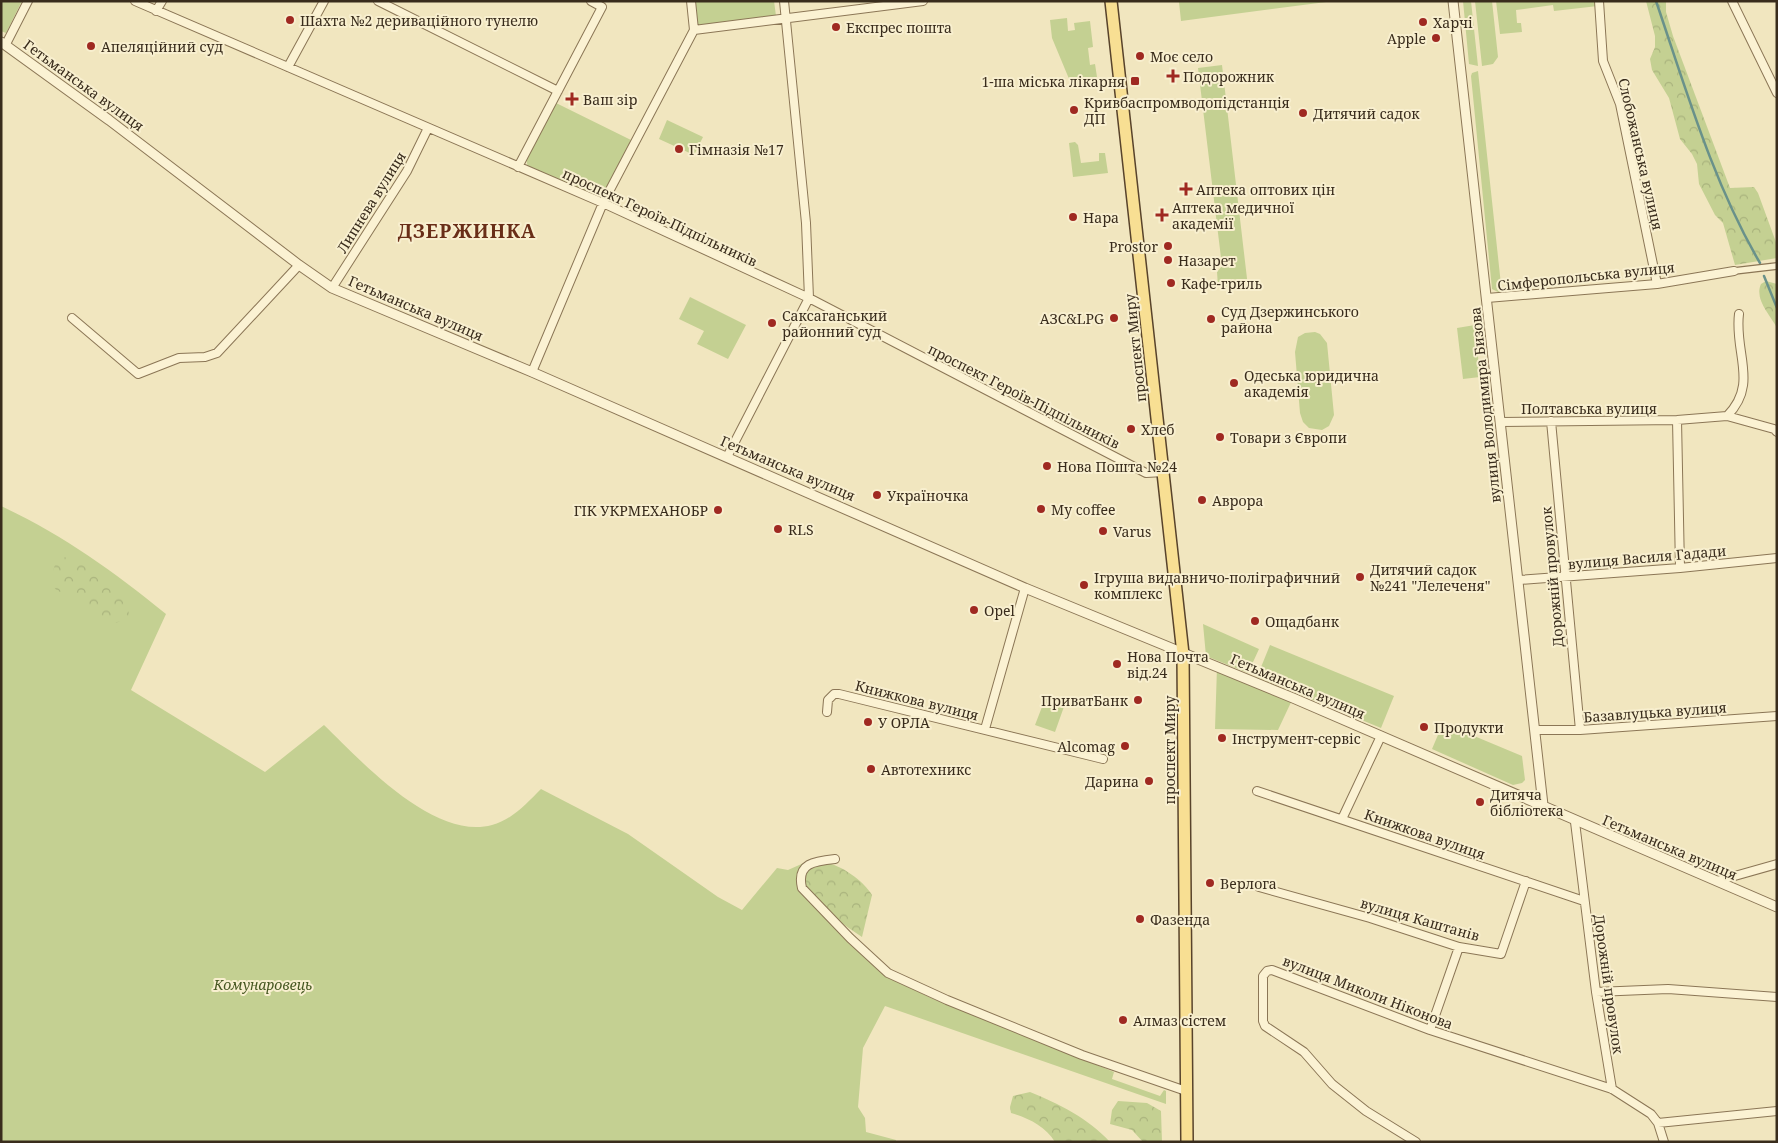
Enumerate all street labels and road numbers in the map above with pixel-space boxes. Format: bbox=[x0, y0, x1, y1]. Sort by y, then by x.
street label: Гетьманська вулиця bbox=[20, 35, 148, 135]
street label: Слобожанська вулиця bbox=[1614, 76, 1668, 232]
street label: Липнева вулиця bbox=[332, 148, 410, 256]
street label: проспект Героїв-Підпільників bbox=[560, 163, 761, 271]
street label: Сімферопольська вулиця bbox=[1496, 257, 1676, 295]
street label: Гетьманська вулиця bbox=[346, 271, 486, 345]
street label: проспект Миру bbox=[1120, 293, 1150, 403]
street label: вулиця Володимира Бизова bbox=[1465, 306, 1505, 504]
street label: проспект Героїв-Підпільників bbox=[925, 339, 1123, 453]
street label: Полтавська вулиця bbox=[1521, 399, 1657, 418]
street label: Гетьманська вулиця bbox=[718, 431, 858, 505]
street label: Дорожній провулок bbox=[1536, 505, 1568, 648]
street label: вулиця Василя Гадади bbox=[1567, 541, 1727, 573]
street label: Гетьманська вулиця bbox=[1228, 649, 1368, 723]
street label: Книжкова вулиця bbox=[853, 675, 981, 725]
street label: проспект Миру bbox=[1160, 696, 1179, 804]
street label: Базавлуцька вулиця bbox=[1583, 698, 1727, 726]
street label: Книжкова вулиця bbox=[1362, 804, 1488, 864]
street label: Гетьманська вулиця bbox=[1600, 810, 1740, 884]
street label: вулиця Каштанів bbox=[1358, 893, 1482, 945]
street label: Дорожній провулок bbox=[1590, 913, 1628, 1056]
street label: вулиця Миколи Ніконова bbox=[1280, 951, 1456, 1033]

